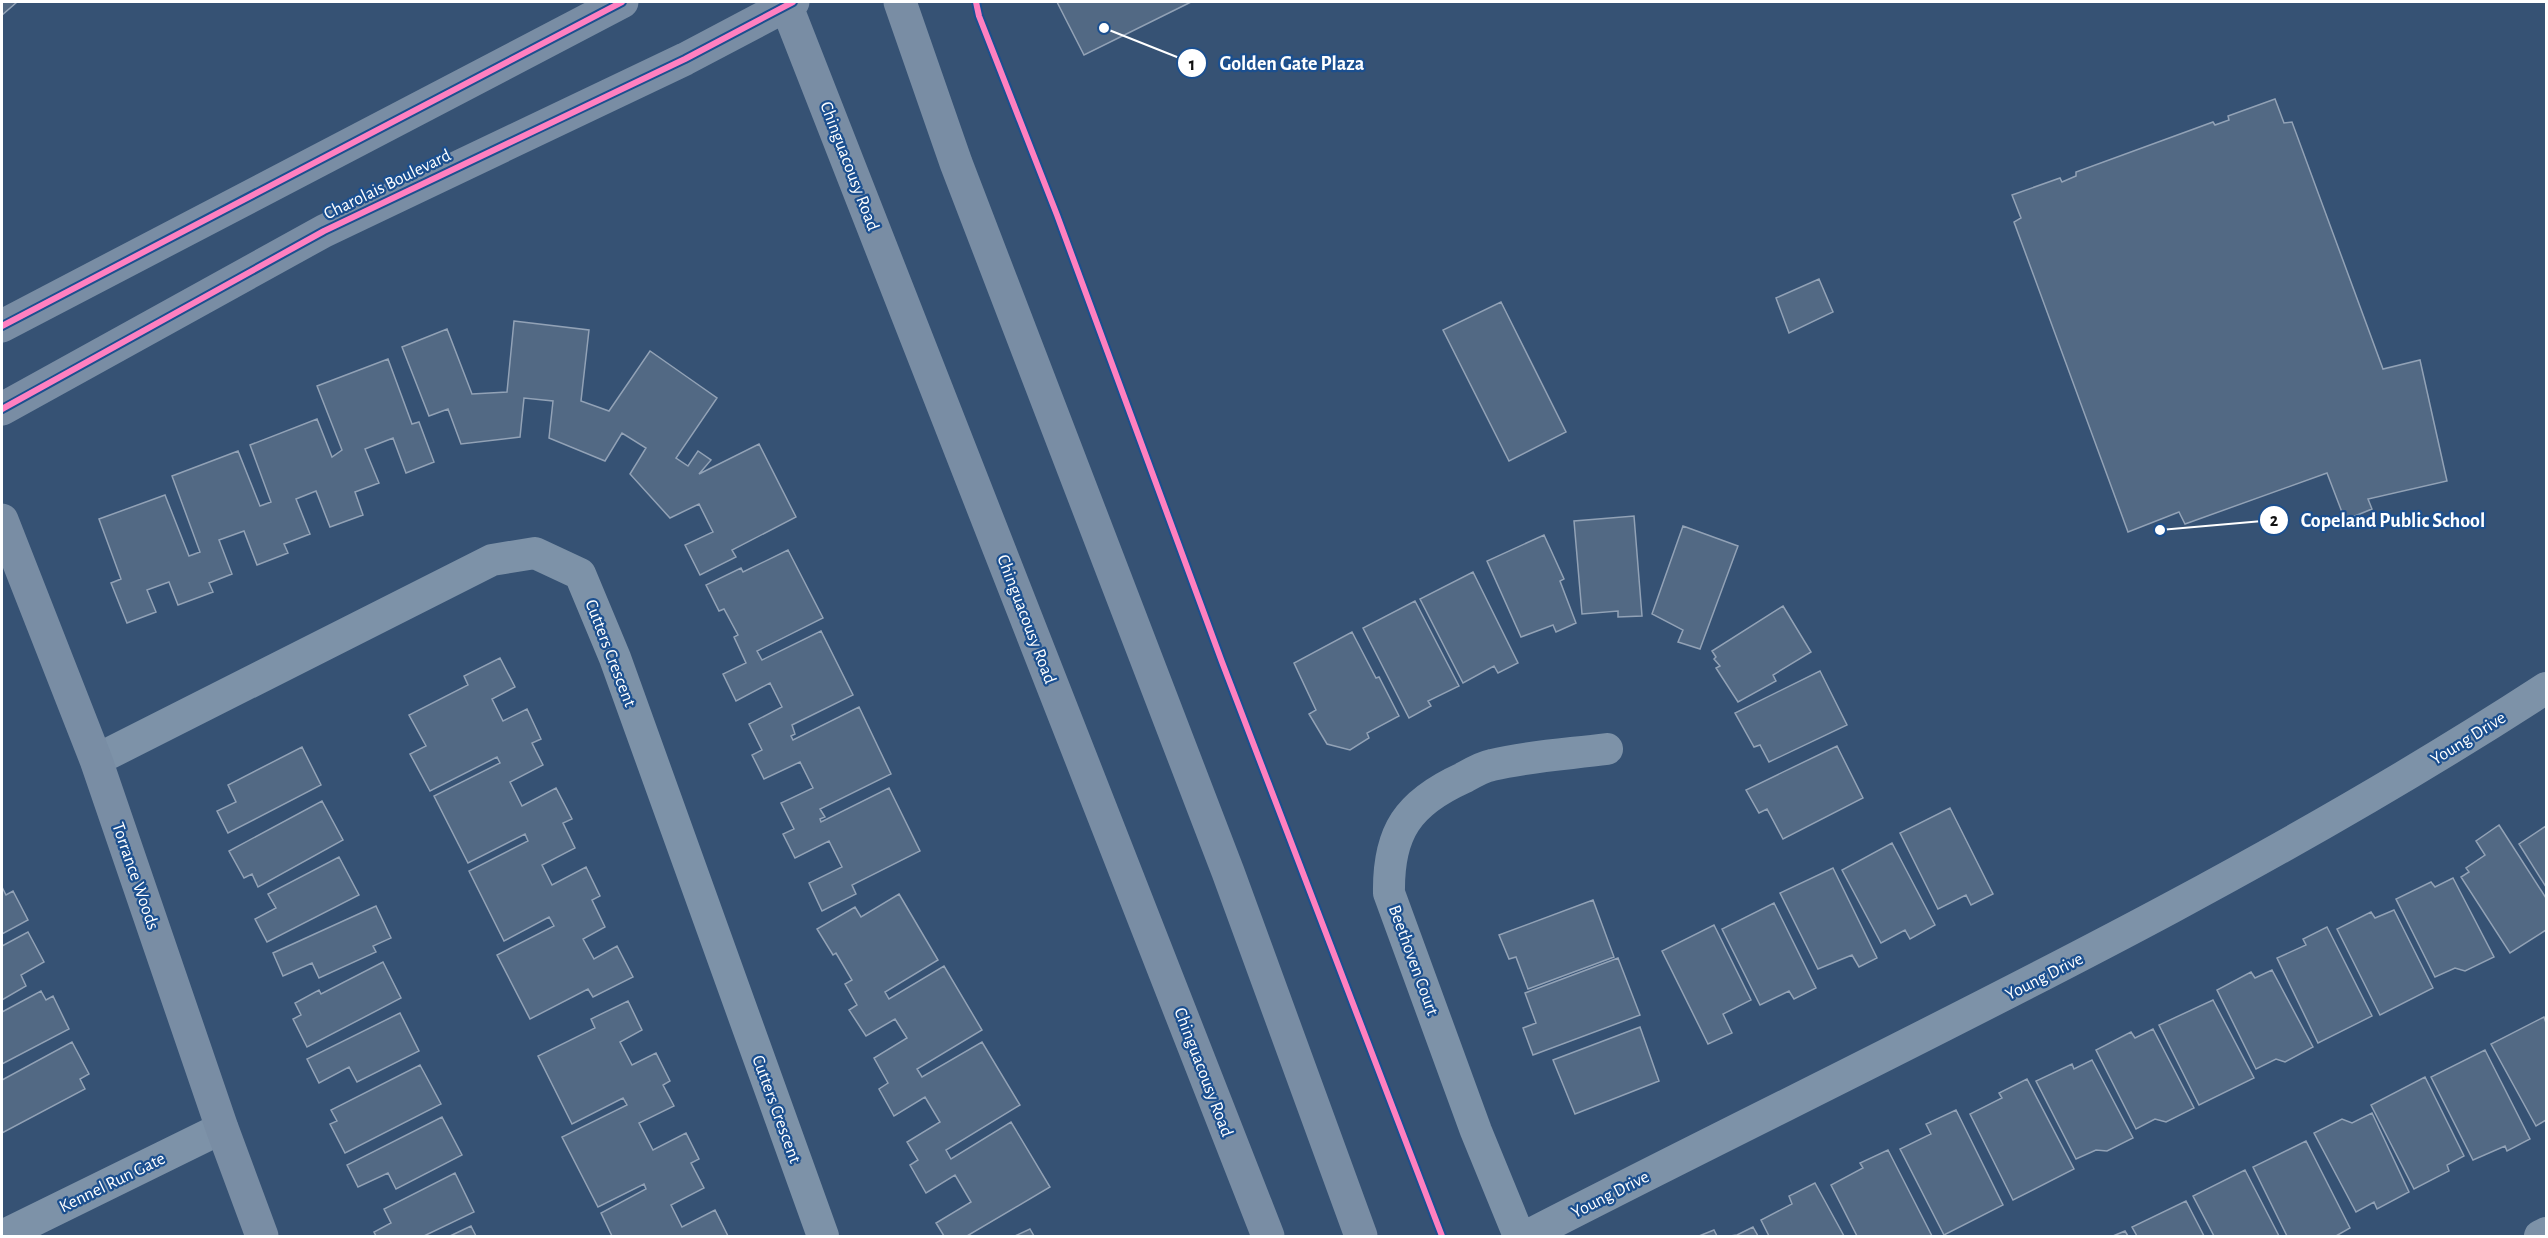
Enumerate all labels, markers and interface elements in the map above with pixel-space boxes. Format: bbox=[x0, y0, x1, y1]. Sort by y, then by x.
callout: Golden Gate Plaza bbox=[1177, 44, 1376, 82]
text: Golden Gate Plaza bbox=[1220, 54, 1365, 74]
text: 1 bbox=[1189, 56, 1195, 74]
street label: Chinguacousy Road bbox=[816, 99, 882, 233]
street label: Charolais Boulevard bbox=[321, 146, 454, 223]
callout: Copeland Public School bbox=[2259, 501, 2497, 539]
text: Copeland Public School bbox=[2301, 511, 2485, 531]
text: 2 bbox=[2270, 512, 2279, 530]
street label: Chinguacousy Road bbox=[993, 552, 1059, 686]
street label: Cutters Crescent bbox=[581, 597, 639, 710]
street label: Young Drive bbox=[2428, 709, 2509, 769]
street label: Torrance Woods bbox=[108, 820, 162, 932]
street label: Beethoven Court bbox=[1385, 903, 1441, 1018]
street label: Young Drive bbox=[2003, 950, 2086, 1004]
street label: Chinguacousy Road bbox=[1170, 1005, 1236, 1139]
street label: Cutters Crescent bbox=[748, 1053, 804, 1166]
street label: Kennel Run Gate bbox=[57, 1150, 168, 1216]
street label: Young Drive bbox=[1569, 1168, 1652, 1222]

